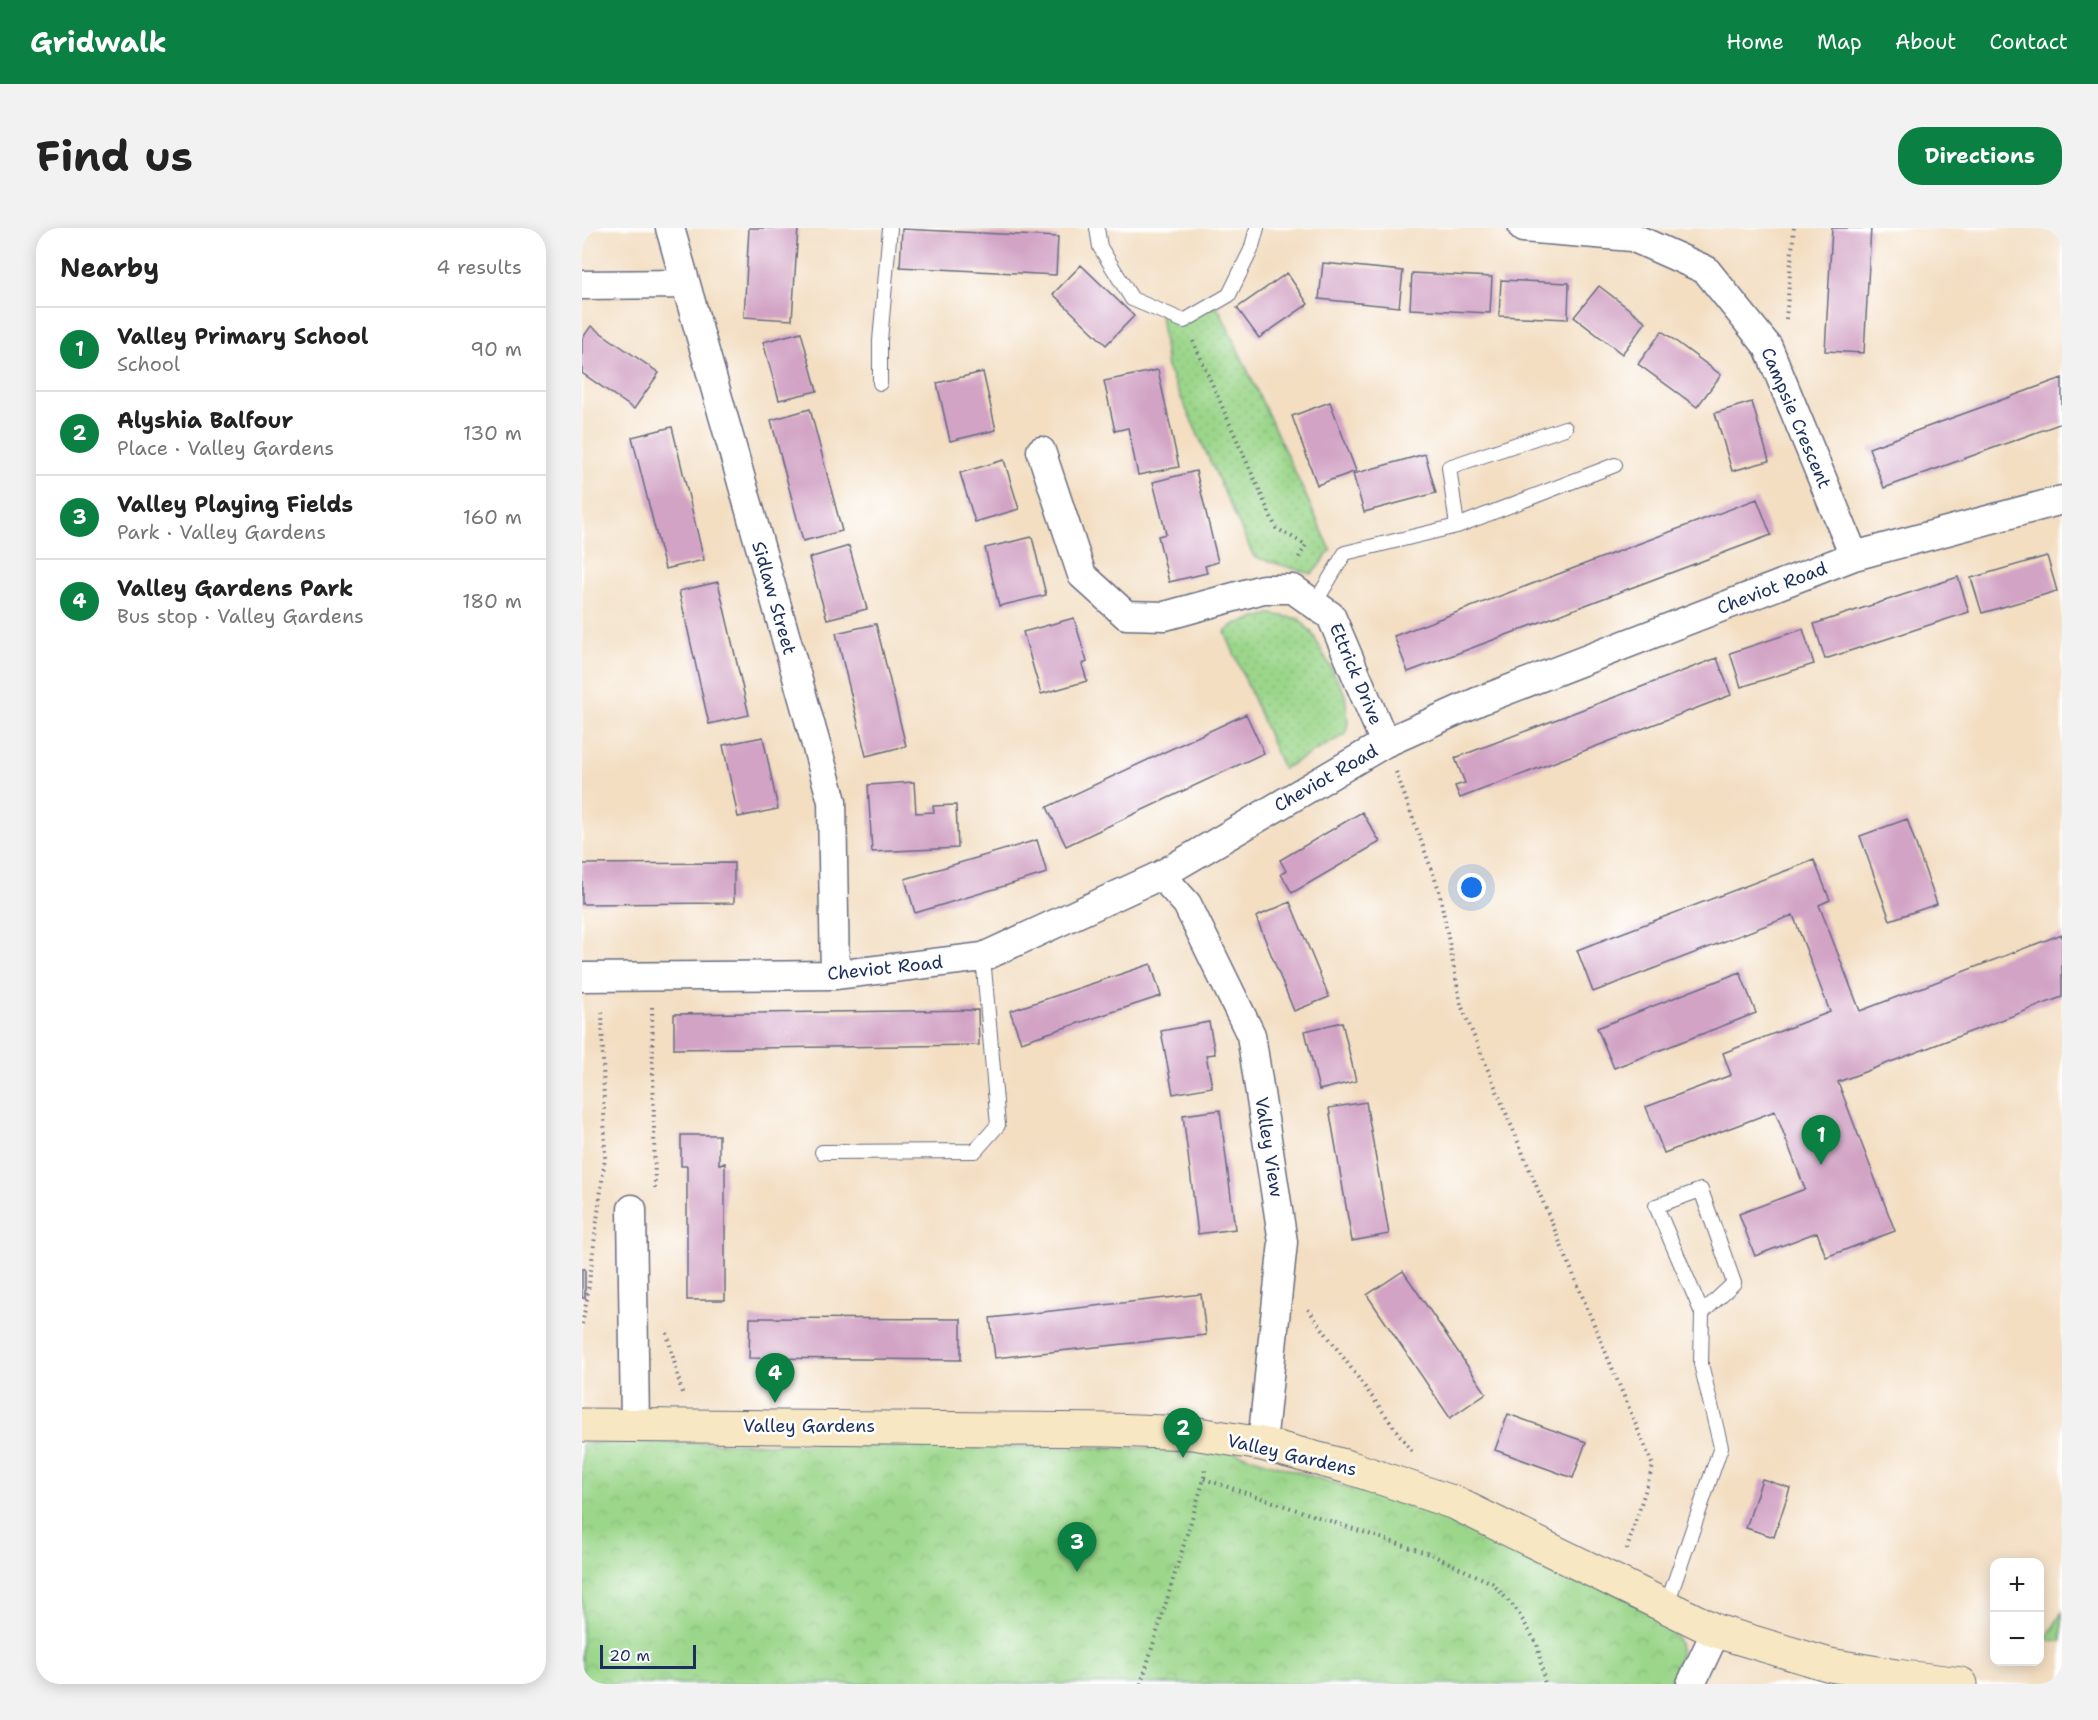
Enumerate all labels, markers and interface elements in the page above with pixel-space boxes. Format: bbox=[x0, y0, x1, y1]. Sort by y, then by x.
text: Gridwalk bbox=[30, 23, 167, 61]
text: Home bbox=[1726, 28, 1784, 56]
text: Map bbox=[1817, 28, 1862, 56]
text: About bbox=[1895, 28, 1956, 56]
text: Contact bbox=[1989, 28, 2068, 56]
button: Directions bbox=[1898, 127, 2062, 185]
text: Find us bbox=[36, 128, 193, 184]
text: Nearby bbox=[60, 250, 159, 285]
text: 4 results bbox=[436, 254, 522, 280]
text: Valley Primary School bbox=[117, 322, 368, 351]
text: 1 bbox=[75, 336, 84, 362]
text: 90 m bbox=[470, 336, 522, 362]
street label: Campsie Crescent bbox=[1755, 344, 1837, 492]
text: School bbox=[117, 351, 180, 377]
text: Alyshia Balfour bbox=[117, 406, 293, 435]
text: 2 bbox=[73, 420, 87, 446]
text: 130 m bbox=[463, 420, 522, 446]
text: Place · Valley Gardens bbox=[117, 435, 334, 461]
text: Valley Playing Fields bbox=[117, 490, 353, 519]
text: 3 bbox=[73, 504, 87, 530]
text: 160 m bbox=[463, 504, 522, 530]
text: Park · Valley Gardens bbox=[117, 519, 326, 545]
street label: Sidlaw Street bbox=[746, 538, 802, 658]
street label: Cheviot Road bbox=[1714, 556, 1830, 620]
text: Valley Gardens Park bbox=[117, 574, 353, 603]
text: 4 bbox=[73, 588, 87, 614]
text: 180 m bbox=[462, 588, 522, 614]
text: Bus stop · Valley Gardens bbox=[117, 603, 364, 629]
street label: Ettrick Drive bbox=[1324, 620, 1388, 728]
street label: Cheviot Road bbox=[1270, 739, 1382, 817]
your location bbox=[1457, 873, 1486, 902]
street label: Cheviot Road bbox=[826, 950, 944, 986]
street label: Valley View bbox=[1249, 1095, 1289, 1199]
pin: 1 bbox=[1802, 1116, 1840, 1165]
pin: 4 bbox=[756, 1354, 794, 1403]
pin: 2 bbox=[1164, 1408, 1202, 1458]
street label: Valley Gardens bbox=[743, 1414, 875, 1438]
street label: Valley Gardens bbox=[1225, 1428, 1359, 1482]
pin: 3 bbox=[1058, 1522, 1096, 1572]
map controls bbox=[1990, 1558, 2044, 1666]
button: + bbox=[1990, 1558, 2044, 1612]
button: − bbox=[1990, 1612, 2044, 1666]
scale bar bbox=[600, 1642, 696, 1670]
text: 20 m bbox=[609, 1645, 650, 1666]

